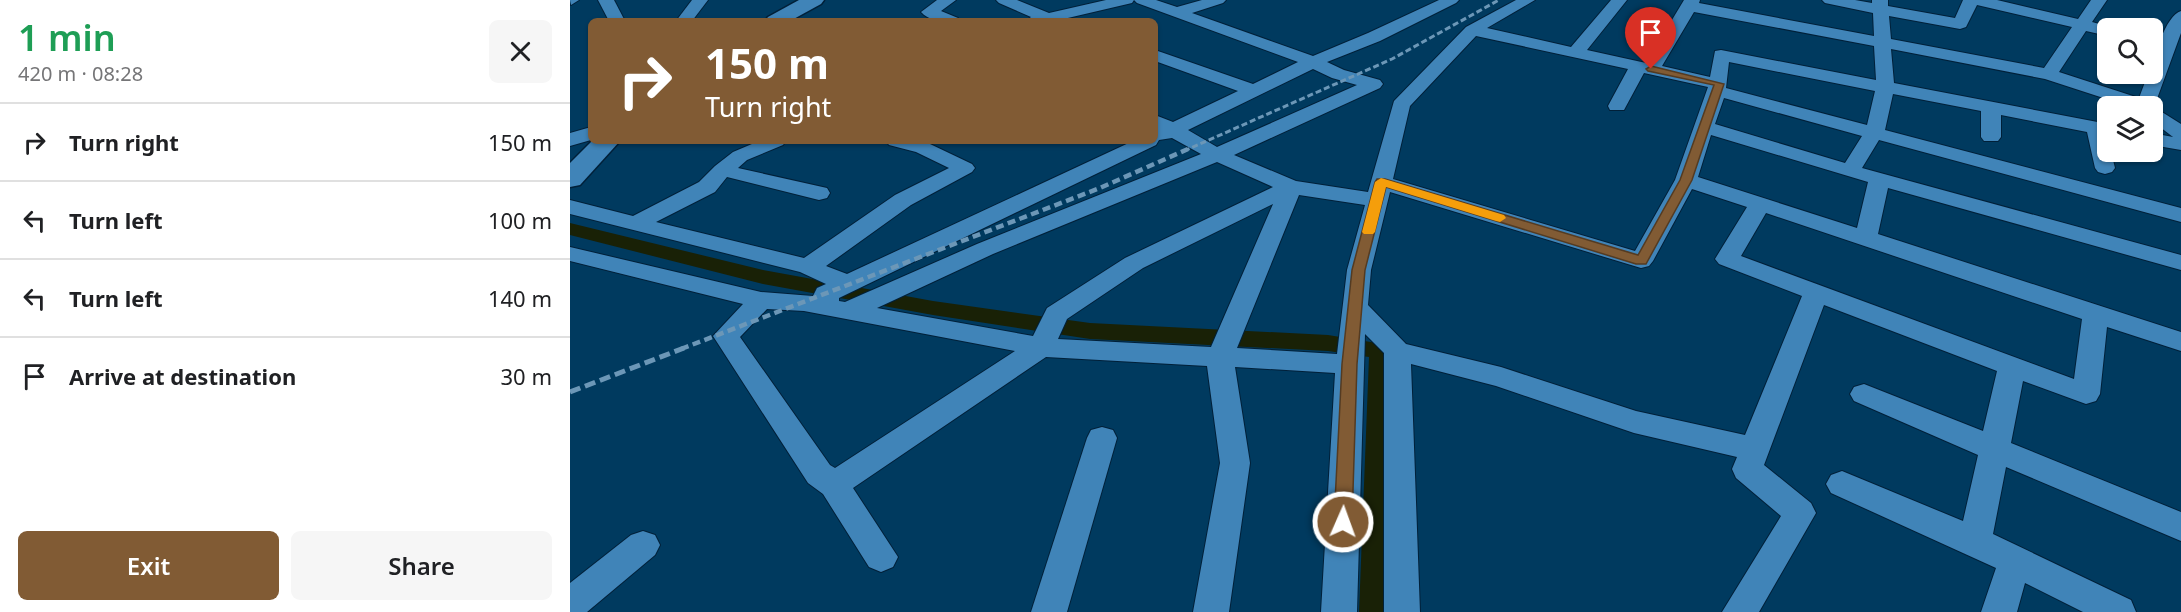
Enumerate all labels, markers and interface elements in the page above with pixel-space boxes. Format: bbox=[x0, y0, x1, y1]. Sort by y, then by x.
pin bbox=[1625, 7, 1676, 69]
text: 1 min bbox=[18, 13, 116, 62]
icon: arrive bbox=[1634, 16, 1667, 49]
map controls bbox=[2097, 18, 2163, 162]
button: search bbox=[2097, 18, 2163, 84]
button: close bbox=[489, 20, 552, 83]
text: 150 m bbox=[705, 34, 829, 91]
icon: right bbox=[606, 42, 684, 120]
text: 420 m · 08:28 bbox=[18, 60, 143, 87]
text: Turn right bbox=[705, 88, 831, 125]
button: layers bbox=[2097, 96, 2163, 162]
icon: right bbox=[18, 126, 51, 159]
text: Turn right bbox=[69, 127, 179, 157]
text: 150 m bbox=[488, 127, 552, 157]
icon: left bbox=[18, 204, 51, 237]
text: Turn left bbox=[69, 205, 163, 235]
text: 100 m bbox=[488, 205, 552, 235]
icon: left bbox=[18, 282, 51, 315]
text: Turn left bbox=[69, 283, 163, 313]
text: 140 m bbox=[488, 283, 552, 313]
icon: arrive bbox=[18, 360, 51, 393]
text: Arrive at destination bbox=[69, 361, 296, 391]
text: 30 m bbox=[501, 361, 552, 391]
position arrow bbox=[1311, 490, 1375, 554]
button: Exit bbox=[18, 531, 279, 600]
button: Share bbox=[291, 531, 552, 600]

